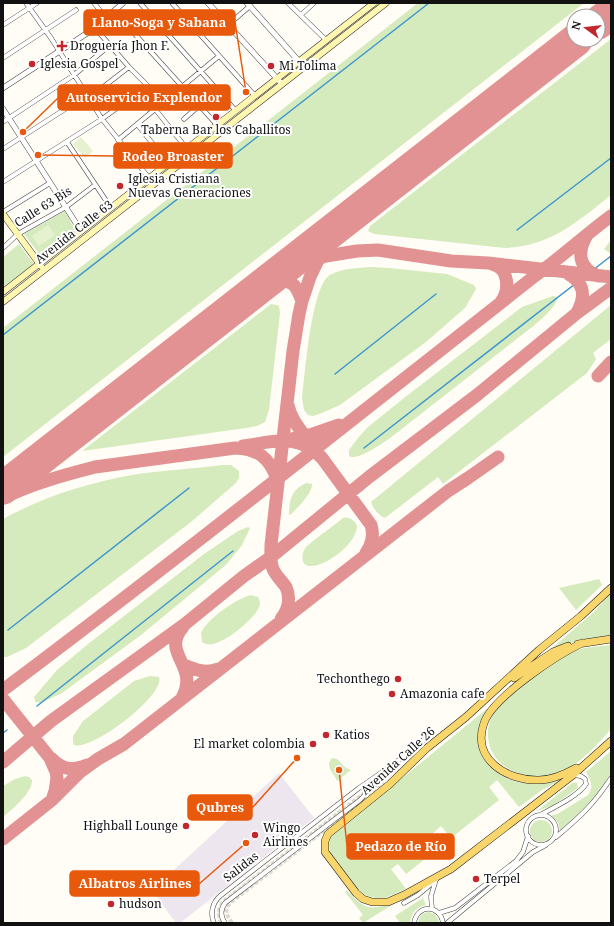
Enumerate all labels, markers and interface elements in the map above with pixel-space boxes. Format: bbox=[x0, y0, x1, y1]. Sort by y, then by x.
north arrow bbox=[566, 8, 606, 48]
callout: Llano-Soga y Sabana bbox=[84, 10, 235, 35]
text: Llano-Soga y Sabana bbox=[92, 13, 226, 31]
text: N bbox=[567, 19, 584, 31]
place label: Droguería Jhon F. bbox=[70, 37, 170, 54]
marker: Droguería Jhon F. bbox=[57, 41, 67, 51]
place label: Iglesia Gospel bbox=[40, 55, 119, 72]
place label: Mi Tolima bbox=[279, 57, 337, 74]
marker: Iglesia Gospel bbox=[27, 59, 37, 69]
marker: Mi Tolima bbox=[266, 61, 276, 71]
callout: Autoservicio Explendor bbox=[58, 85, 230, 110]
text: Autoservicio Explendor bbox=[66, 88, 222, 106]
marker: Taberna Bar los Caballitos bbox=[211, 112, 221, 122]
place label: Taberna Bar los Caballitos bbox=[141, 121, 291, 138]
callout: Rodeo Broaster bbox=[114, 143, 232, 168]
text: Rodeo Broaster bbox=[122, 147, 224, 165]
place label: Iglesia Cristiana Nuevas Generaciones bbox=[128, 170, 251, 201]
marker: Iglesia Cristiana Nuevas Generaciones bbox=[115, 181, 125, 191]
street label: Calle 63 Bis bbox=[11, 182, 75, 231]
street label: Avenida Calle 63 bbox=[31, 196, 116, 267]
place label: Techonthego bbox=[317, 670, 390, 687]
marker: Techonthego bbox=[393, 674, 403, 684]
place label: Amazonia cafe bbox=[400, 685, 485, 702]
marker: Amazonia cafe bbox=[387, 689, 397, 699]
street label: Avenida Calle 26 bbox=[357, 723, 439, 799]
place label: Katios bbox=[334, 726, 370, 743]
marker: Katios bbox=[321, 730, 331, 740]
place label: El market colombia bbox=[194, 735, 305, 752]
marker: El market colombia bbox=[308, 739, 318, 749]
callout: Qubres bbox=[188, 795, 252, 820]
text: Qubres bbox=[196, 798, 244, 816]
place label: Highball Lounge bbox=[83, 817, 178, 834]
place label: Wingo Airlines bbox=[263, 819, 308, 850]
marker: Highball Lounge bbox=[181, 821, 191, 831]
marker: Wingo Airlines bbox=[250, 830, 260, 840]
callout: Pedazo de Río bbox=[347, 834, 454, 859]
text: Pedazo de Río bbox=[355, 837, 447, 855]
street label: Salidas bbox=[220, 847, 262, 886]
place label: Terpel bbox=[484, 870, 521, 887]
callout: Albatros Airlines bbox=[70, 871, 199, 896]
text: Albatros Airlines bbox=[79, 874, 191, 892]
marker: Terpel bbox=[471, 874, 481, 884]
place label: hudson bbox=[119, 895, 162, 912]
marker: hudson bbox=[106, 899, 116, 909]

